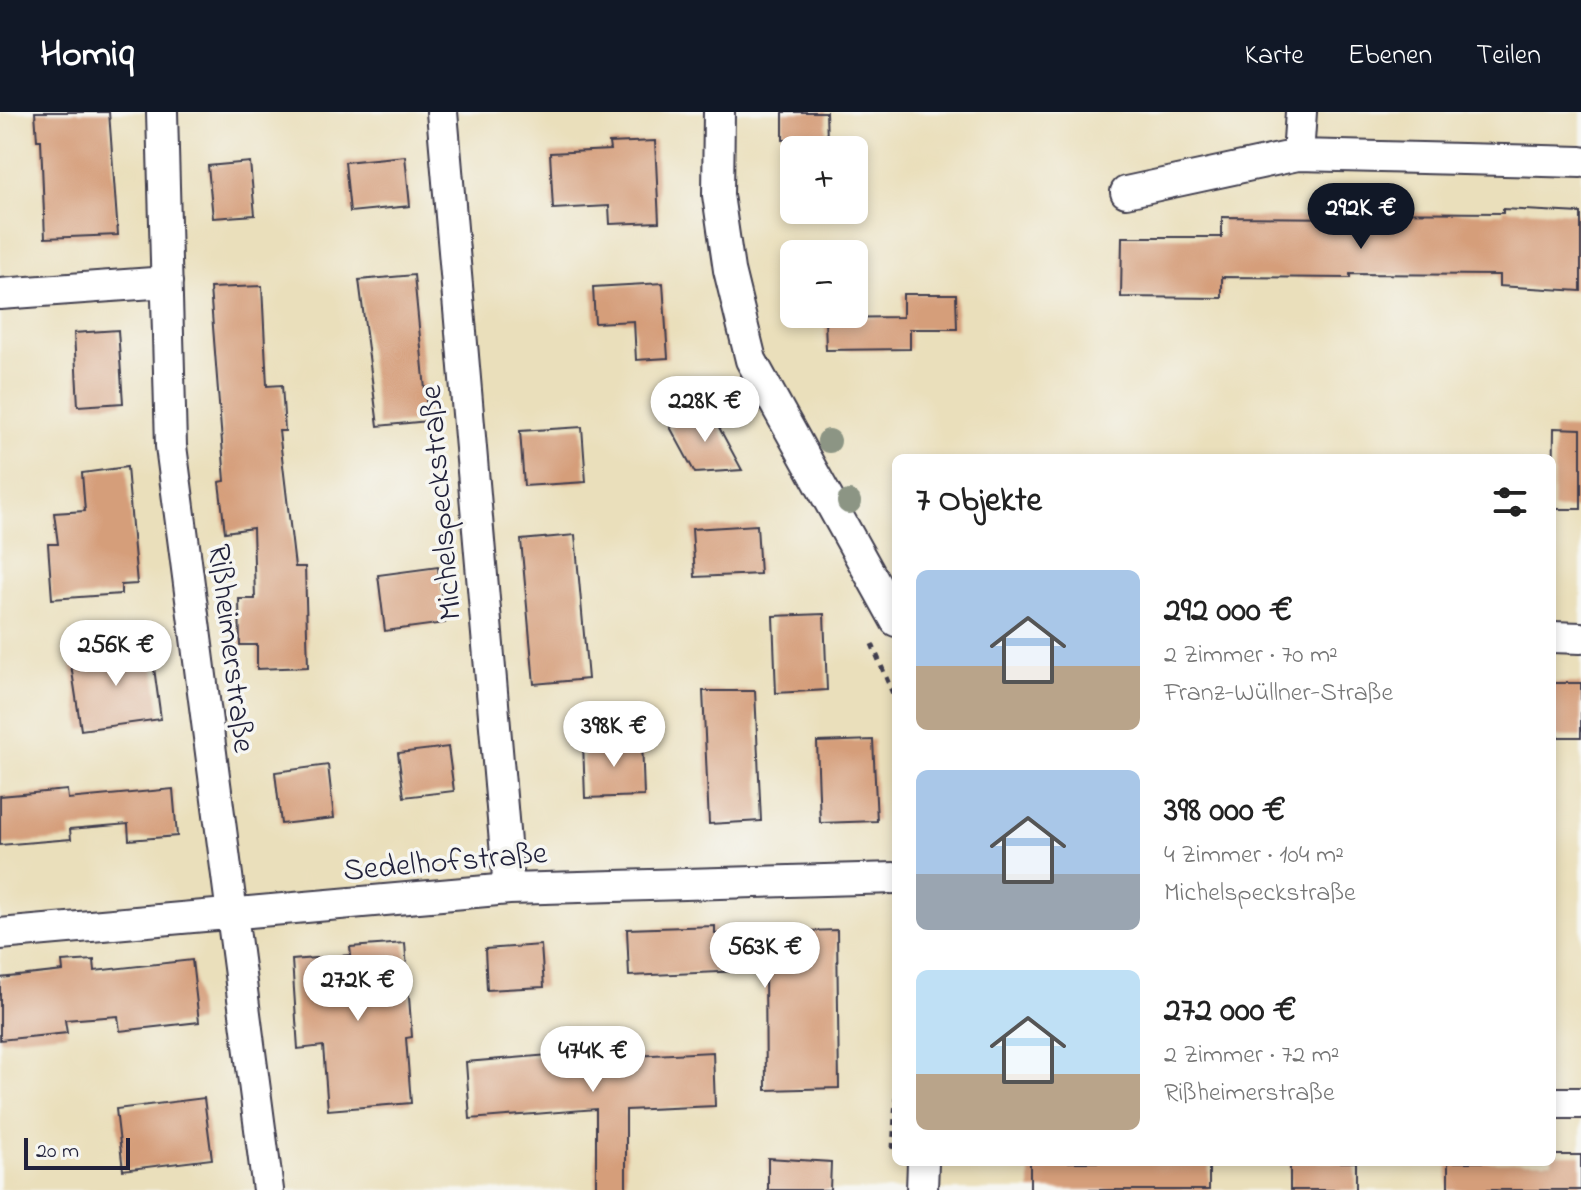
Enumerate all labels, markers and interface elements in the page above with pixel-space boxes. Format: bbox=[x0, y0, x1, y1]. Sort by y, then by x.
text: Homiq bbox=[40, 28, 134, 84]
text: Karte bbox=[1245, 36, 1304, 77]
text: Ebenen bbox=[1348, 36, 1432, 77]
text: Teilen bbox=[1476, 36, 1541, 77]
map controls bbox=[780, 136, 868, 328]
button: + bbox=[780, 136, 868, 224]
pin: 292K € bbox=[1296, 183, 1426, 251]
text: 292K € bbox=[1326, 190, 1396, 228]
button: − bbox=[780, 240, 868, 328]
pin: 228K € bbox=[640, 376, 770, 444]
street label: Michelspeckstraße bbox=[409, 382, 476, 622]
text: 228K € bbox=[669, 383, 741, 421]
text: 7 Objekte bbox=[916, 477, 1042, 527]
icon: filters bbox=[1488, 480, 1532, 524]
street label: Rißheimerstraße bbox=[193, 541, 266, 756]
text: 292 000 € bbox=[1164, 587, 1293, 637]
icon: home bbox=[980, 602, 1076, 698]
pin: 256K € bbox=[51, 620, 181, 688]
text: 256K € bbox=[78, 627, 154, 665]
text: 2 Zimmer · 70 m² bbox=[1164, 637, 1338, 675]
text: Franz-Wüllner-Straße bbox=[1164, 675, 1393, 713]
pin: 398K € bbox=[549, 701, 679, 769]
text: 398K € bbox=[581, 708, 647, 746]
text: 398 000 € bbox=[1164, 787, 1286, 837]
icon: home bbox=[980, 802, 1076, 898]
street label: Sedelhofstraße bbox=[341, 831, 550, 896]
text: 4 Zimmer · 104 m² bbox=[1164, 837, 1344, 875]
text: Michelspeckstraße bbox=[1164, 875, 1356, 913]
pin: 563K € bbox=[700, 922, 830, 990]
text: 563K € bbox=[728, 929, 802, 967]
pin: 272K € bbox=[293, 955, 423, 1023]
text: 272K € bbox=[321, 962, 395, 1000]
text: 272 000 € bbox=[1164, 987, 1297, 1037]
icon: home bbox=[980, 1002, 1076, 1098]
pin: 474K € bbox=[528, 1026, 658, 1094]
text: 474K € bbox=[558, 1033, 628, 1071]
text: 2 Zimmer · 72 m² bbox=[1164, 1037, 1340, 1075]
text: Rißheimerstraße bbox=[1164, 1075, 1335, 1113]
scale bar bbox=[24, 1134, 130, 1170]
text: 20 m bbox=[36, 1136, 79, 1168]

